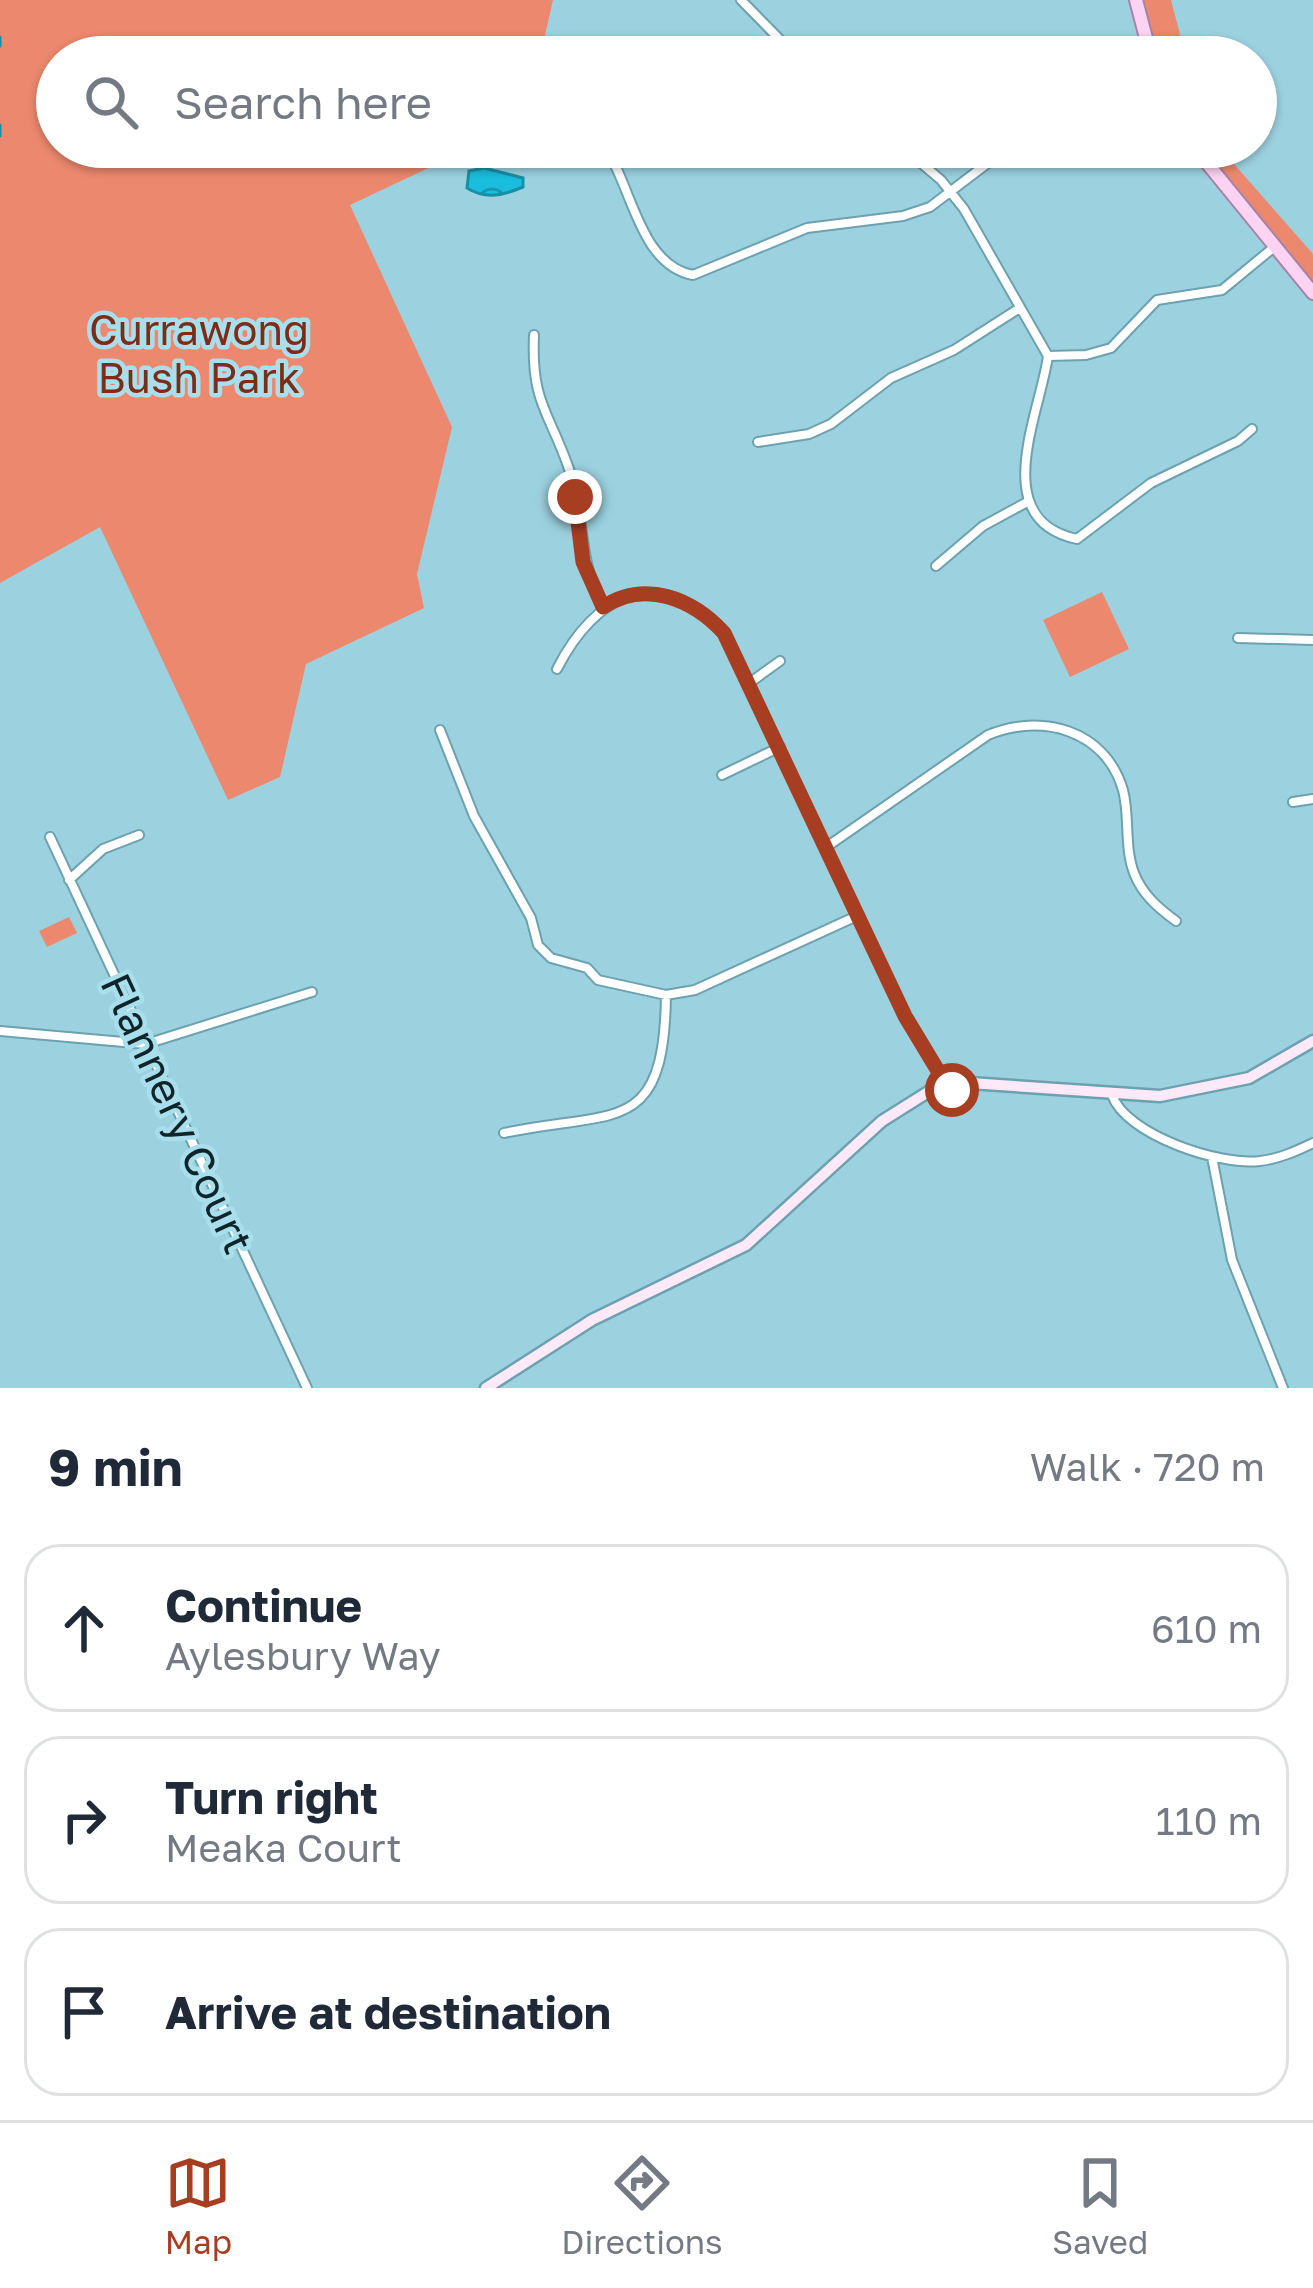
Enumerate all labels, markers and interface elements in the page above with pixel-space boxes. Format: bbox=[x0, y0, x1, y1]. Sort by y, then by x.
search box bbox=[36, 36, 1277, 168]
icon: search bbox=[78, 69, 144, 135]
text: Search here bbox=[174, 75, 432, 129]
park label: Currawong Bush Park bbox=[89, 304, 309, 402]
route end bbox=[548, 470, 602, 524]
street label: Flannery Court bbox=[91, 965, 265, 1261]
route start bbox=[925, 1063, 979, 1117]
text: 9 min bbox=[48, 1436, 183, 1497]
text: Walk · 720 m bbox=[1030, 1443, 1265, 1490]
text: Continue bbox=[165, 1578, 362, 1632]
icon: ahead bbox=[51, 1595, 117, 1661]
text: 610 m bbox=[1151, 1605, 1262, 1652]
text: Aylesbury Way bbox=[165, 1632, 441, 1679]
text: Turn right bbox=[165, 1770, 378, 1824]
icon: right bbox=[51, 1787, 117, 1853]
text: 110 m bbox=[1156, 1797, 1262, 1844]
text: Meaka Court bbox=[165, 1824, 402, 1871]
icon: arrive bbox=[51, 1979, 117, 2045]
text: Arrive at destination bbox=[165, 1985, 611, 2039]
tab: Map bbox=[165, 2150, 232, 2261]
tab: Directions bbox=[561, 2150, 723, 2261]
tab: Saved bbox=[1052, 2150, 1148, 2261]

